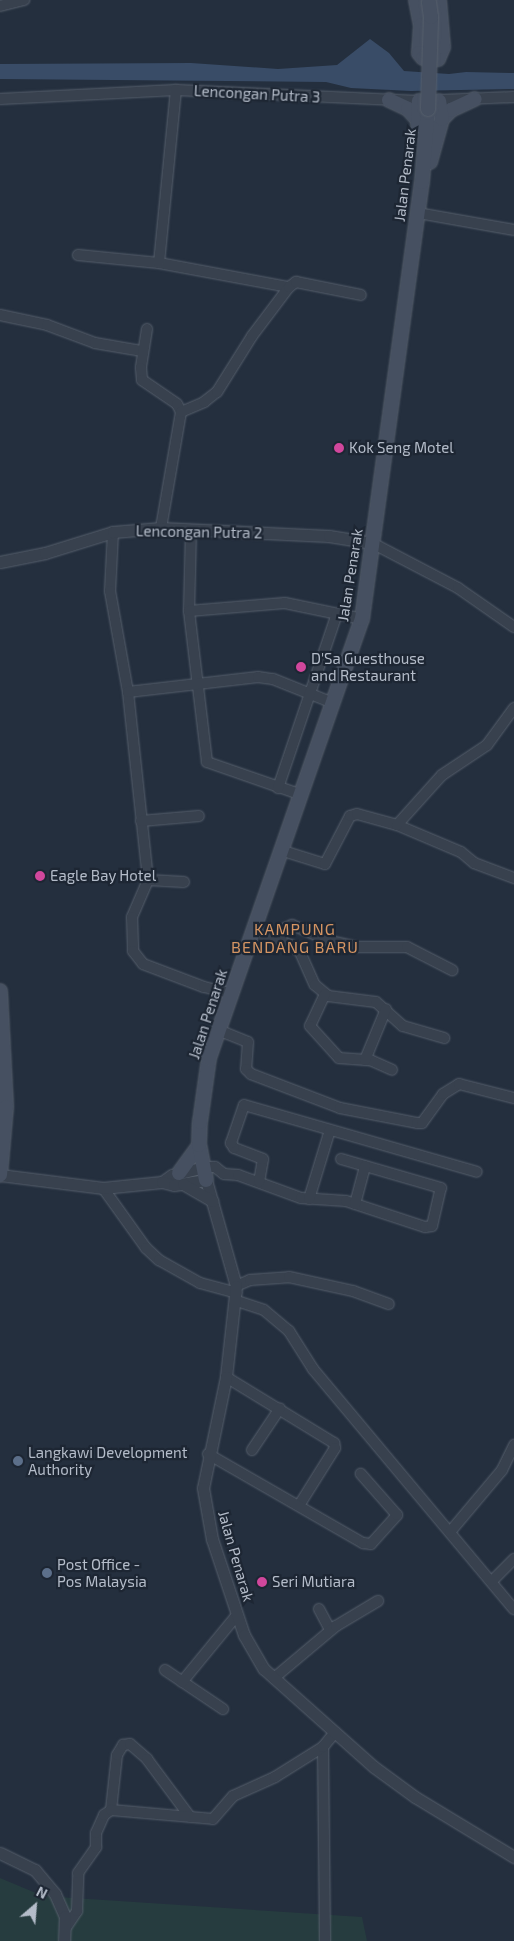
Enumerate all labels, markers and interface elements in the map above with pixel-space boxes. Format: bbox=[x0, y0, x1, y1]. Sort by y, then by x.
street label: Lencongan Putra 3 bbox=[193, 82, 321, 106]
street label: Jalan Penarak bbox=[390, 127, 420, 223]
place label: Kok Seng Motel bbox=[349, 439, 454, 457]
marker: Kok Seng Motel bbox=[333, 442, 345, 454]
street label: Lencongan Putra 2 bbox=[136, 522, 262, 542]
street label: Jalan Penarak bbox=[334, 527, 366, 623]
place label: D'Sa Guesthouse and Restaurant bbox=[311, 649, 425, 684]
marker: D'Sa Guesthouse and Restaurant bbox=[295, 661, 307, 673]
place label: Eagle Bay Hotel bbox=[50, 867, 156, 885]
marker: Eagle Bay Hotel bbox=[34, 870, 46, 882]
district label: KAMPUNG BENDANG BARU bbox=[230, 919, 360, 957]
street label: Jalan Penarak bbox=[185, 967, 231, 1061]
place label: Langkawi Development Authority bbox=[28, 1443, 188, 1478]
marker: Langkawi Development Authority bbox=[12, 1455, 24, 1467]
street label: Jalan Penarak bbox=[214, 1508, 258, 1604]
place label: Post Office - Pos Malaysia bbox=[57, 1555, 147, 1590]
marker: Post Office - Pos Malaysia bbox=[41, 1567, 53, 1579]
place label: Seri Mutiara bbox=[272, 1573, 355, 1591]
marker: Seri Mutiara bbox=[256, 1576, 268, 1588]
north arrow bbox=[10, 1881, 60, 1931]
text: N bbox=[34, 1882, 50, 1902]

